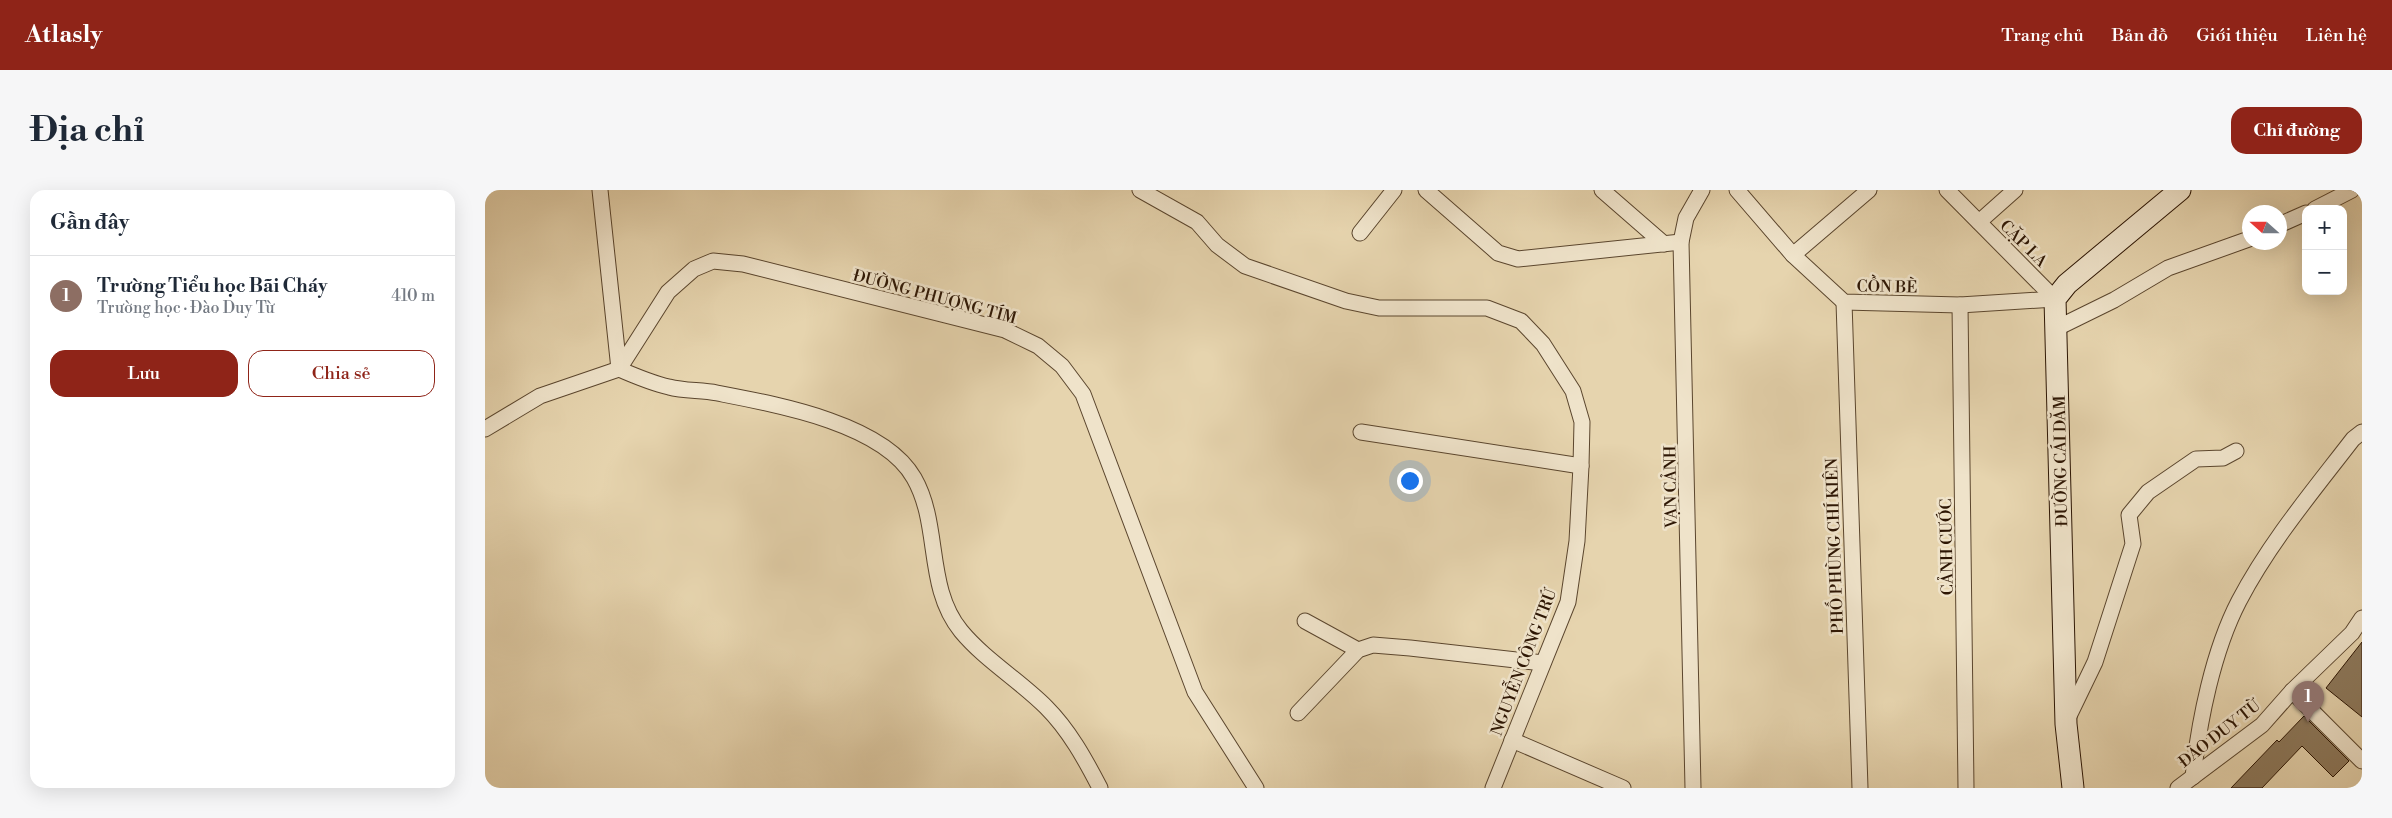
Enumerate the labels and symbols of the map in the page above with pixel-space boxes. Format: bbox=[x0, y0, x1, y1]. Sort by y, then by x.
north arrow bbox=[2242, 205, 2287, 250]
street label: CẶP LA bbox=[1995, 214, 2053, 272]
street label: ĐƯỜNG PHƯỢNG TÍM bbox=[851, 264, 1019, 328]
street label: CỒN BÈ bbox=[1856, 272, 1918, 298]
street label: ĐƯỜNG CÁI DĂM bbox=[2048, 395, 2072, 527]
street label: VẠN CẢNH bbox=[1658, 445, 1682, 530]
street label: PHỐ PHÙNG CHÍ KIÊN bbox=[1818, 458, 1848, 634]
your location bbox=[1397, 468, 1423, 494]
street label: CẢNH CƯỚC bbox=[1934, 498, 1958, 596]
street label: NGUYỄN CÔNG TRỨ bbox=[1482, 584, 1561, 739]
pin: 1 bbox=[2292, 681, 2324, 722]
street label: ĐÀO DUY TỪ bbox=[2174, 694, 2265, 772]

